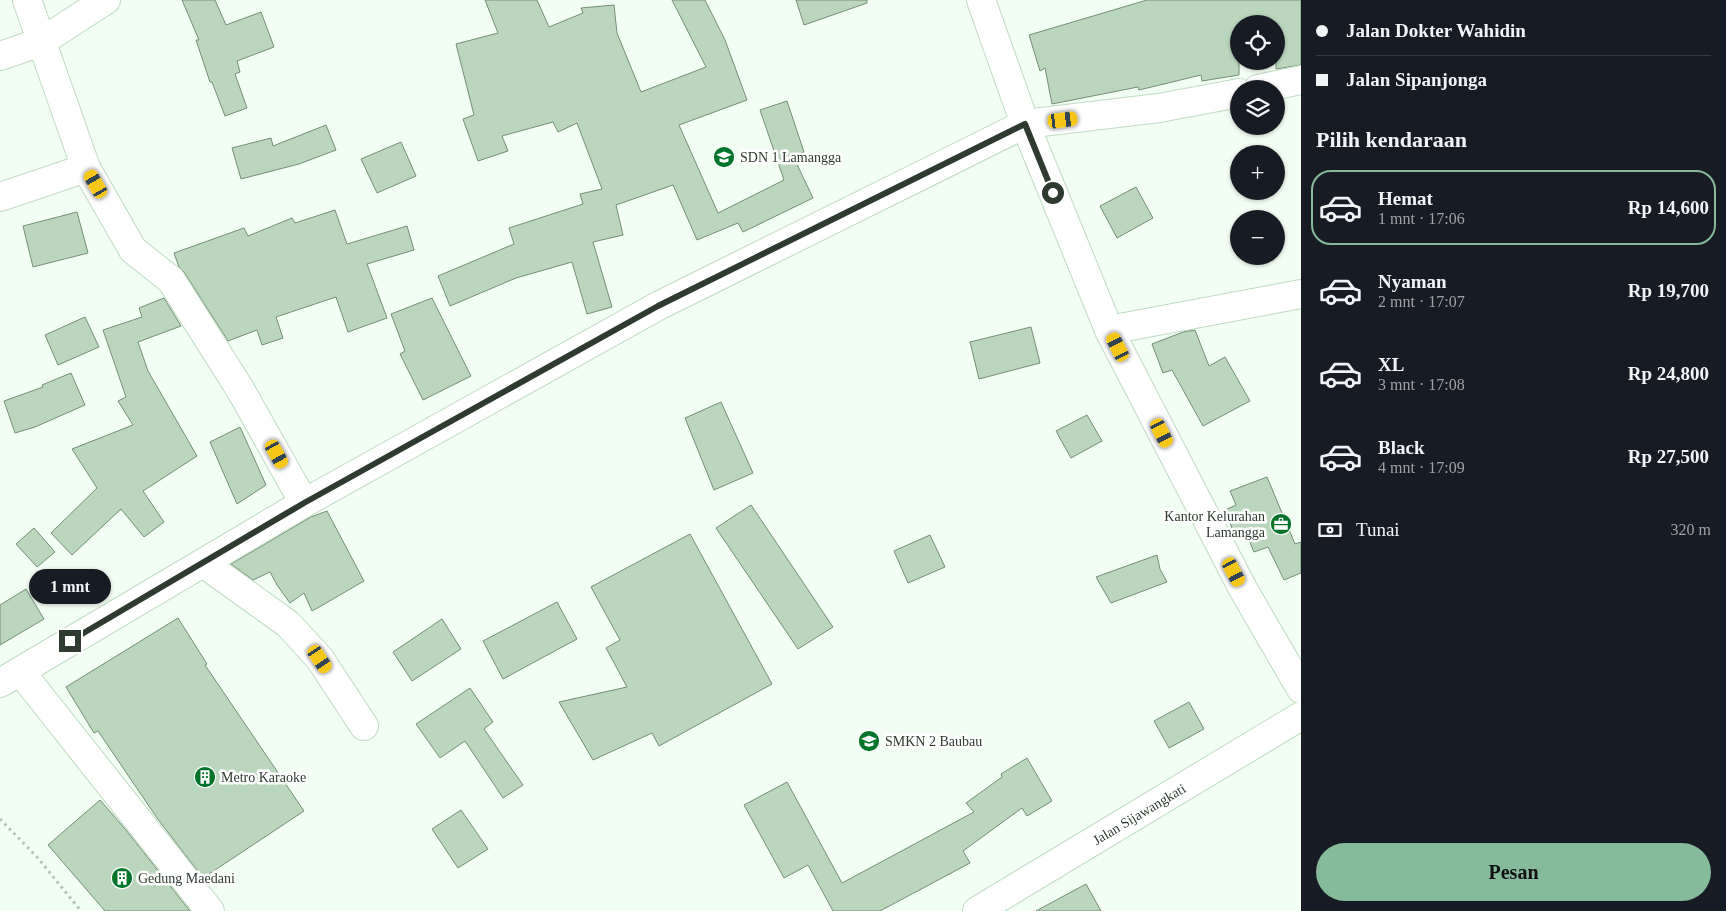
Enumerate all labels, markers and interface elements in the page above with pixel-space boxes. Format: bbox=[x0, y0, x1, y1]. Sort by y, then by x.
map controls bbox=[1230, 15, 1285, 265]
button: locate bbox=[1230, 15, 1285, 70]
text: Jalan Dokter Wahidin bbox=[1346, 20, 1526, 41]
text: Jalan Sipanjonga bbox=[1346, 69, 1487, 90]
button: layers bbox=[1230, 80, 1285, 135]
car bbox=[1047, 111, 1078, 129]
text: Pilih kendaraan bbox=[1316, 127, 1467, 152]
school or university icon: SDN 1 Lamangga bbox=[712, 145, 736, 169]
button: + bbox=[1230, 145, 1285, 200]
place label: SDN 1 Lamangga bbox=[740, 150, 842, 165]
car bbox=[82, 167, 109, 201]
route start bbox=[1042, 182, 1064, 204]
icon: car bbox=[1318, 185, 1363, 230]
text: Hemat bbox=[1378, 188, 1433, 209]
text: Rp 14,600 bbox=[1628, 197, 1709, 218]
button: − bbox=[1230, 210, 1285, 265]
text: 1 mnt · 17:06 bbox=[1378, 210, 1465, 227]
icon: car bbox=[1318, 268, 1363, 313]
text: Nyaman bbox=[1378, 271, 1447, 292]
text: Rp 19,700 bbox=[1628, 280, 1709, 301]
text: 2 mnt · 17:07 bbox=[1378, 293, 1465, 310]
car bbox=[1104, 330, 1131, 364]
icon: car bbox=[1318, 351, 1363, 396]
text: XL bbox=[1378, 354, 1404, 375]
text: Rp 24,800 bbox=[1628, 363, 1709, 384]
text: 3 mnt · 17:08 bbox=[1378, 376, 1465, 393]
car bbox=[1148, 416, 1175, 450]
icon: car bbox=[1318, 434, 1363, 479]
car bbox=[263, 437, 290, 471]
text: Black bbox=[1378, 437, 1424, 458]
text: Rp 27,500 bbox=[1628, 446, 1709, 467]
text: 4 mnt · 17:09 bbox=[1378, 459, 1465, 476]
place label: Kantor Kelurahan Lamangga bbox=[1164, 509, 1266, 540]
office icon: Kantor Kelurahan Lamangga bbox=[1269, 512, 1293, 536]
icon: cash bbox=[1316, 516, 1344, 544]
text: Tunai bbox=[1356, 519, 1400, 540]
text: 320 m bbox=[1671, 521, 1711, 538]
car bbox=[1220, 555, 1247, 589]
callout: 1 mnt bbox=[29, 568, 111, 604]
text: 1 mnt bbox=[50, 578, 90, 595]
route end bbox=[59, 630, 81, 652]
car bbox=[305, 642, 334, 676]
school or university icon: SMKN 2 Baubau bbox=[857, 729, 881, 753]
place label: SMKN 2 Baubau bbox=[885, 734, 982, 749]
building icon: Metro Karaoke bbox=[193, 765, 217, 789]
place label: Metro Karaoke bbox=[221, 770, 306, 785]
street label: Jalan Sijawangkati bbox=[1090, 781, 1188, 848]
button: Pesan bbox=[1316, 843, 1711, 901]
building icon: Gedung Maedani bbox=[110, 866, 134, 890]
place label: Gedung Maedani bbox=[138, 871, 235, 886]

